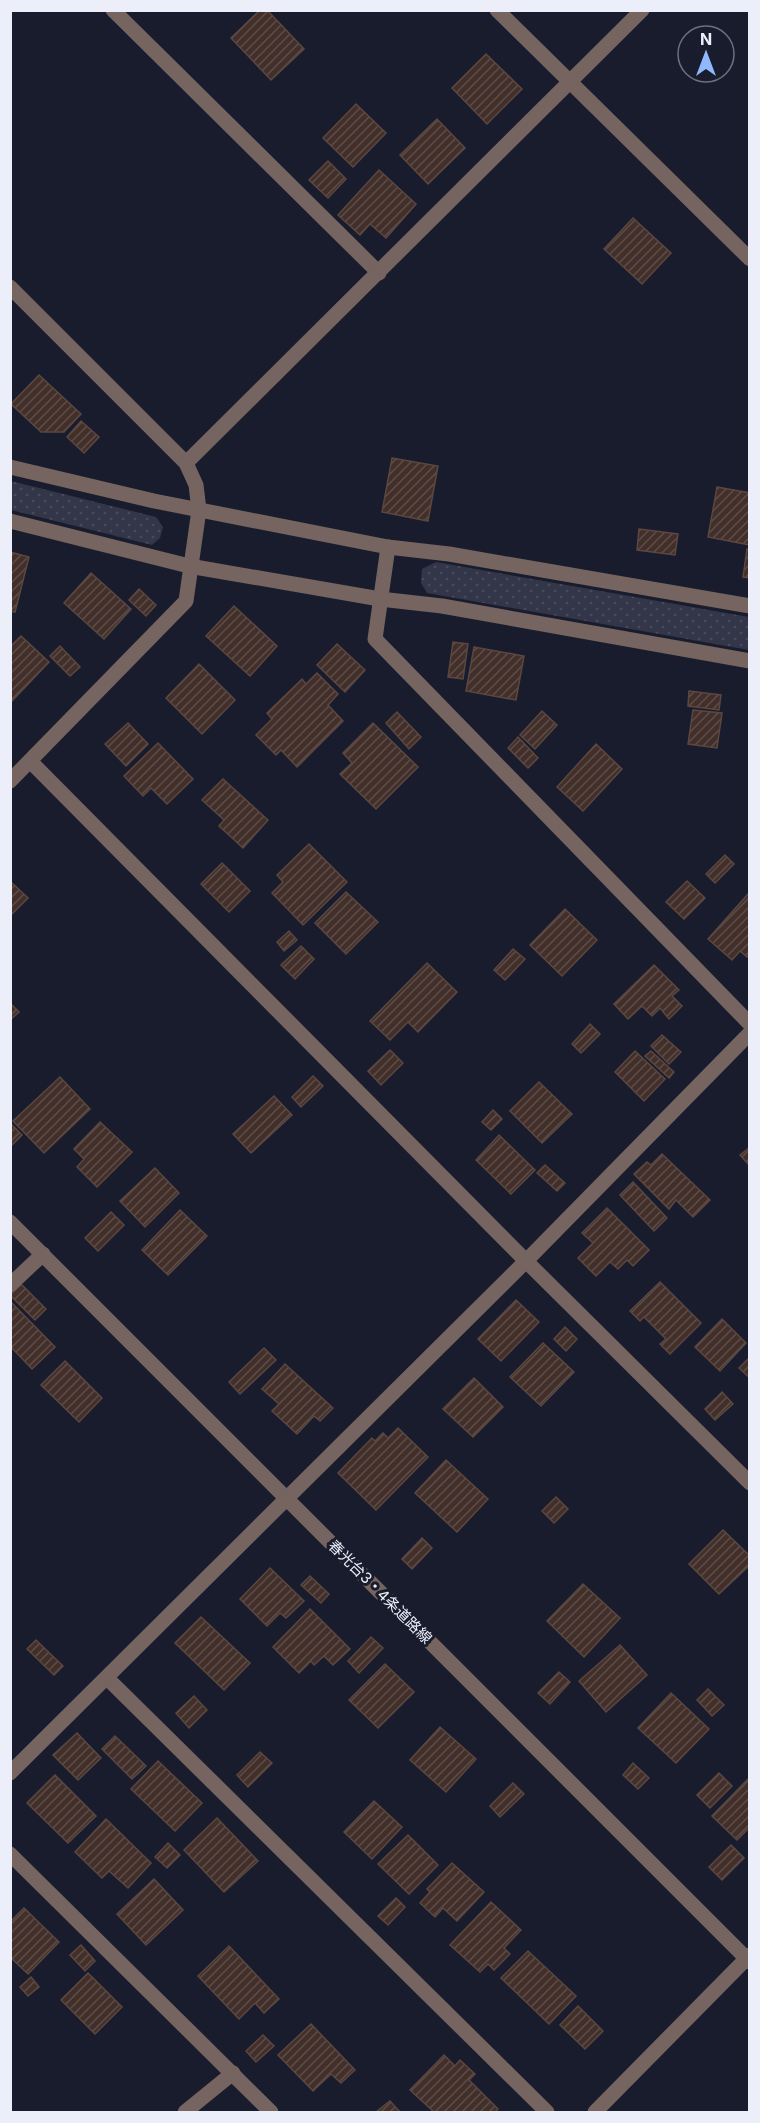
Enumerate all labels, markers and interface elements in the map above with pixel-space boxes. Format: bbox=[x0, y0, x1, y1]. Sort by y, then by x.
north arrow bbox=[676, 24, 736, 84]
text: N bbox=[700, 29, 712, 49]
street label: 春光台3・4条道路線 bbox=[325, 1536, 436, 1647]

